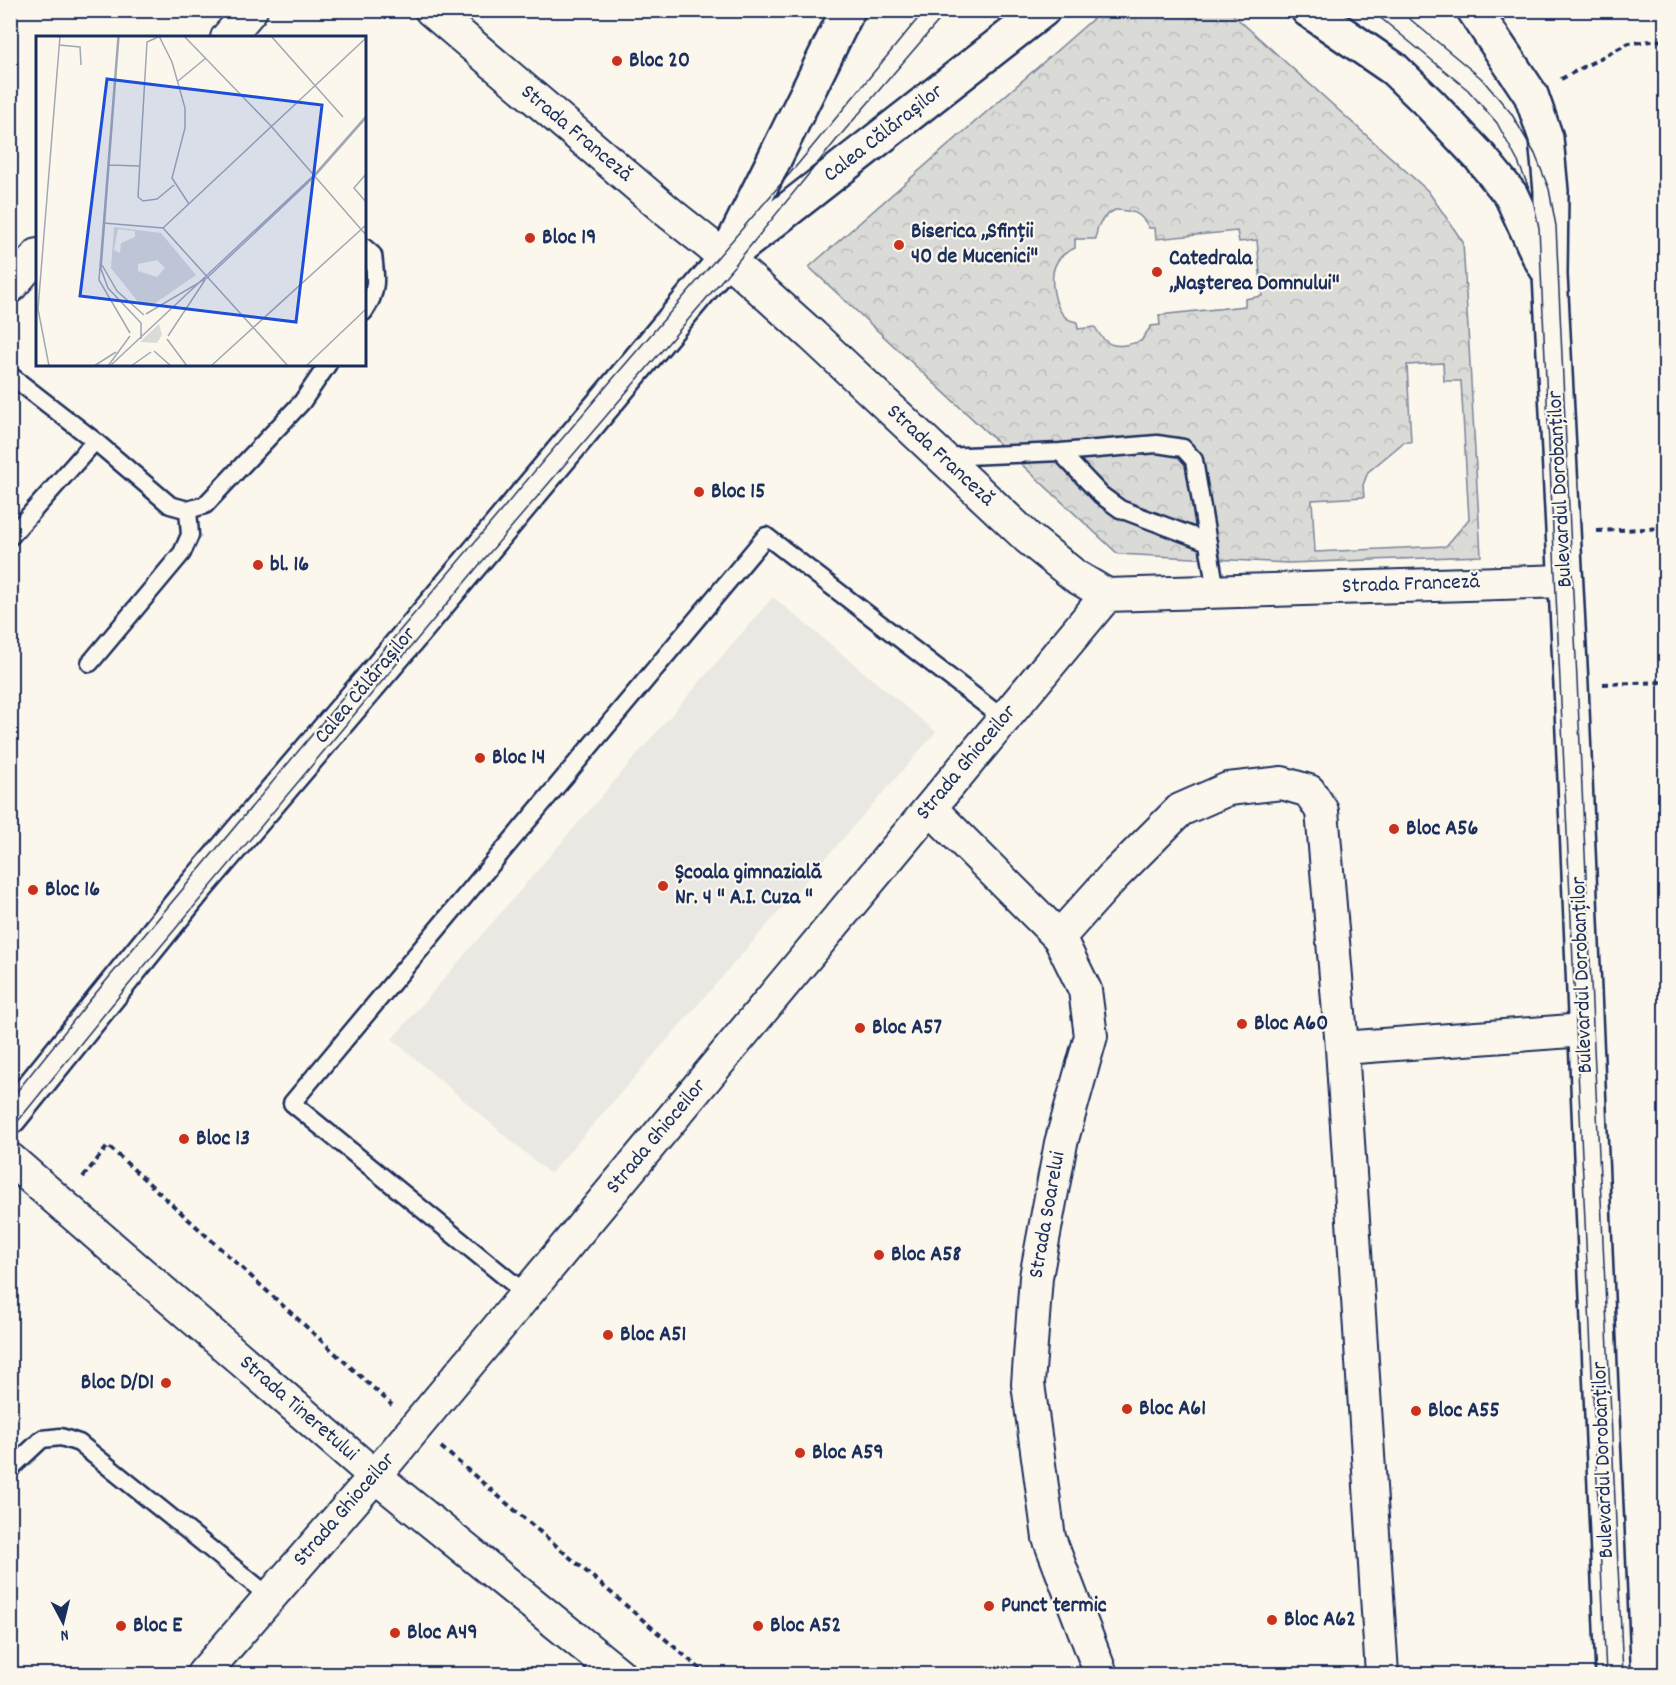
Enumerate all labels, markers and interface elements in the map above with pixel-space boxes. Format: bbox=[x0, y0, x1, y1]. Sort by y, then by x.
inset map bbox=[36, 36, 366, 366]
place label: Bloc 20 bbox=[629, 46, 690, 77]
marker: Bloc 20 bbox=[610, 54, 624, 68]
street label: Calea Călărașilor bbox=[818, 77, 951, 191]
street label: Strada Franceză bbox=[513, 78, 639, 190]
place label: Biserica „Sfinții 40 de Mucenici" bbox=[911, 217, 1038, 273]
place label: Bloc 19 bbox=[542, 223, 596, 254]
marker: Bloc 19 bbox=[523, 231, 537, 245]
marker: Biserica „Sfinții 40 de Mucenici" bbox=[892, 238, 906, 252]
place label: Catedrala „Nașterea Domnului" bbox=[1169, 244, 1340, 300]
marker: Catedrala „Nașterea Domnului" bbox=[1150, 265, 1164, 279]
street label: Bulevardul Dorobanților bbox=[1540, 389, 1582, 588]
street label: Strada Franceză bbox=[879, 398, 1001, 515]
place label: Bloc 15 bbox=[711, 477, 765, 508]
marker: Bloc 15 bbox=[692, 485, 706, 499]
place label: bl. 16 bbox=[270, 550, 309, 581]
marker: bl. 16 bbox=[251, 558, 265, 572]
street label: Strada Franceză bbox=[1341, 567, 1481, 603]
street label: Calea Călărașilor bbox=[308, 620, 425, 751]
street label: Strada Ghioceilor bbox=[909, 698, 1025, 828]
place label: Bloc 14 bbox=[492, 743, 545, 774]
marker: Bloc 14 bbox=[473, 751, 487, 765]
place label: Bloc A56 bbox=[1406, 814, 1479, 845]
marker: Bloc A56 bbox=[1387, 822, 1401, 836]
place label: Școala gimnazială Nr. 4 " A.I. Cuza " bbox=[675, 858, 823, 914]
place label: Bloc 16 bbox=[45, 875, 100, 906]
street label: Bulevardul Dorobanților bbox=[1564, 875, 1602, 1074]
marker: Școala gimnazială Nr. 4 " A.I. Cuza " bbox=[656, 879, 670, 893]
marker: Bloc 16 bbox=[26, 883, 40, 897]
place label: Bloc A60 bbox=[1254, 1009, 1328, 1040]
place label: Bloc A57 bbox=[872, 1013, 943, 1044]
marker: Bloc A60 bbox=[1235, 1017, 1249, 1031]
marker: Bloc A57 bbox=[853, 1021, 867, 1035]
street label: Strada Ghioceilor bbox=[599, 1072, 715, 1202]
place label: Bloc 13 bbox=[196, 1124, 250, 1155]
marker: Bloc 13 bbox=[177, 1132, 191, 1146]
street label: Strada Soarelui bbox=[1022, 1149, 1074, 1281]
place label: Bloc A58 bbox=[891, 1240, 962, 1271]
marker: Bloc A58 bbox=[872, 1248, 886, 1262]
place label: Bloc A51 bbox=[620, 1320, 686, 1351]
marker: Bloc A51 bbox=[601, 1328, 615, 1342]
street label: Strada Tineretului bbox=[232, 1348, 364, 1470]
street label: Bulevardul Dorobanților bbox=[1585, 1360, 1623, 1559]
place label: Bloc D/D1 bbox=[81, 1368, 154, 1399]
marker: Bloc D/D1 bbox=[159, 1376, 173, 1390]
place label: Bloc A61 bbox=[1139, 1394, 1206, 1425]
place label: Bloc A55 bbox=[1428, 1396, 1500, 1427]
marker: Bloc A61 bbox=[1120, 1402, 1134, 1416]
marker: Bloc A55 bbox=[1409, 1404, 1423, 1418]
place label: Bloc A59 bbox=[812, 1438, 884, 1469]
street label: Strada Ghioceilor bbox=[286, 1445, 404, 1574]
marker: Bloc A59 bbox=[793, 1446, 807, 1460]
place label: Punct termic bbox=[1001, 1591, 1107, 1622]
north arrow bbox=[33, 1592, 93, 1652]
marker: Punct termic bbox=[982, 1599, 996, 1613]
place label: Bloc A62 bbox=[1284, 1605, 1356, 1636]
place label: Bloc E bbox=[133, 1611, 183, 1642]
place label: Bloc A52 bbox=[770, 1611, 841, 1642]
marker: Bloc A62 bbox=[1265, 1613, 1279, 1627]
place label: Bloc A49 bbox=[407, 1618, 478, 1649]
marker: Bloc E bbox=[114, 1619, 128, 1633]
marker: Bloc A52 bbox=[751, 1619, 765, 1633]
text: N bbox=[59, 1623, 70, 1646]
marker: Bloc A49 bbox=[388, 1626, 402, 1640]

